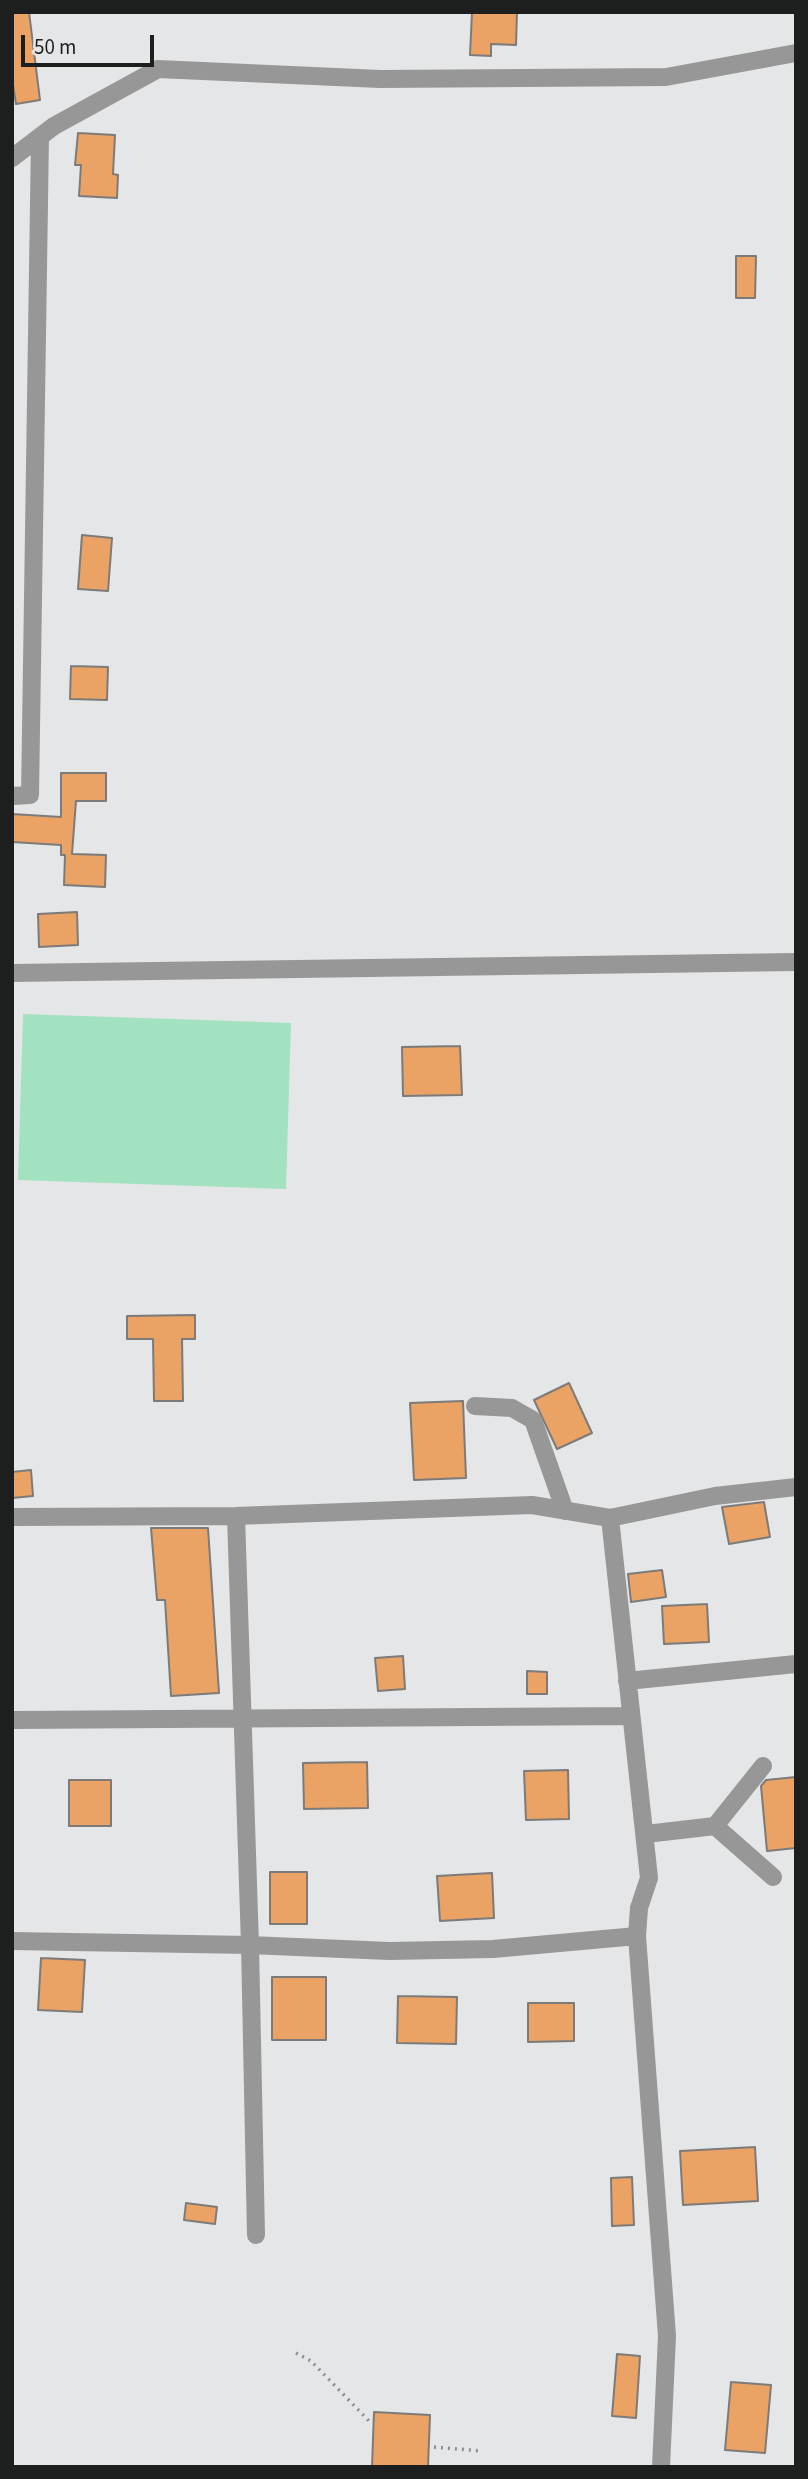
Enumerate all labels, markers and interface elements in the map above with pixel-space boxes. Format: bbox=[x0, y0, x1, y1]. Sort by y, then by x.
scale bar bbox=[24, 21, 158, 65]
text: 50 m bbox=[34, 32, 76, 62]

